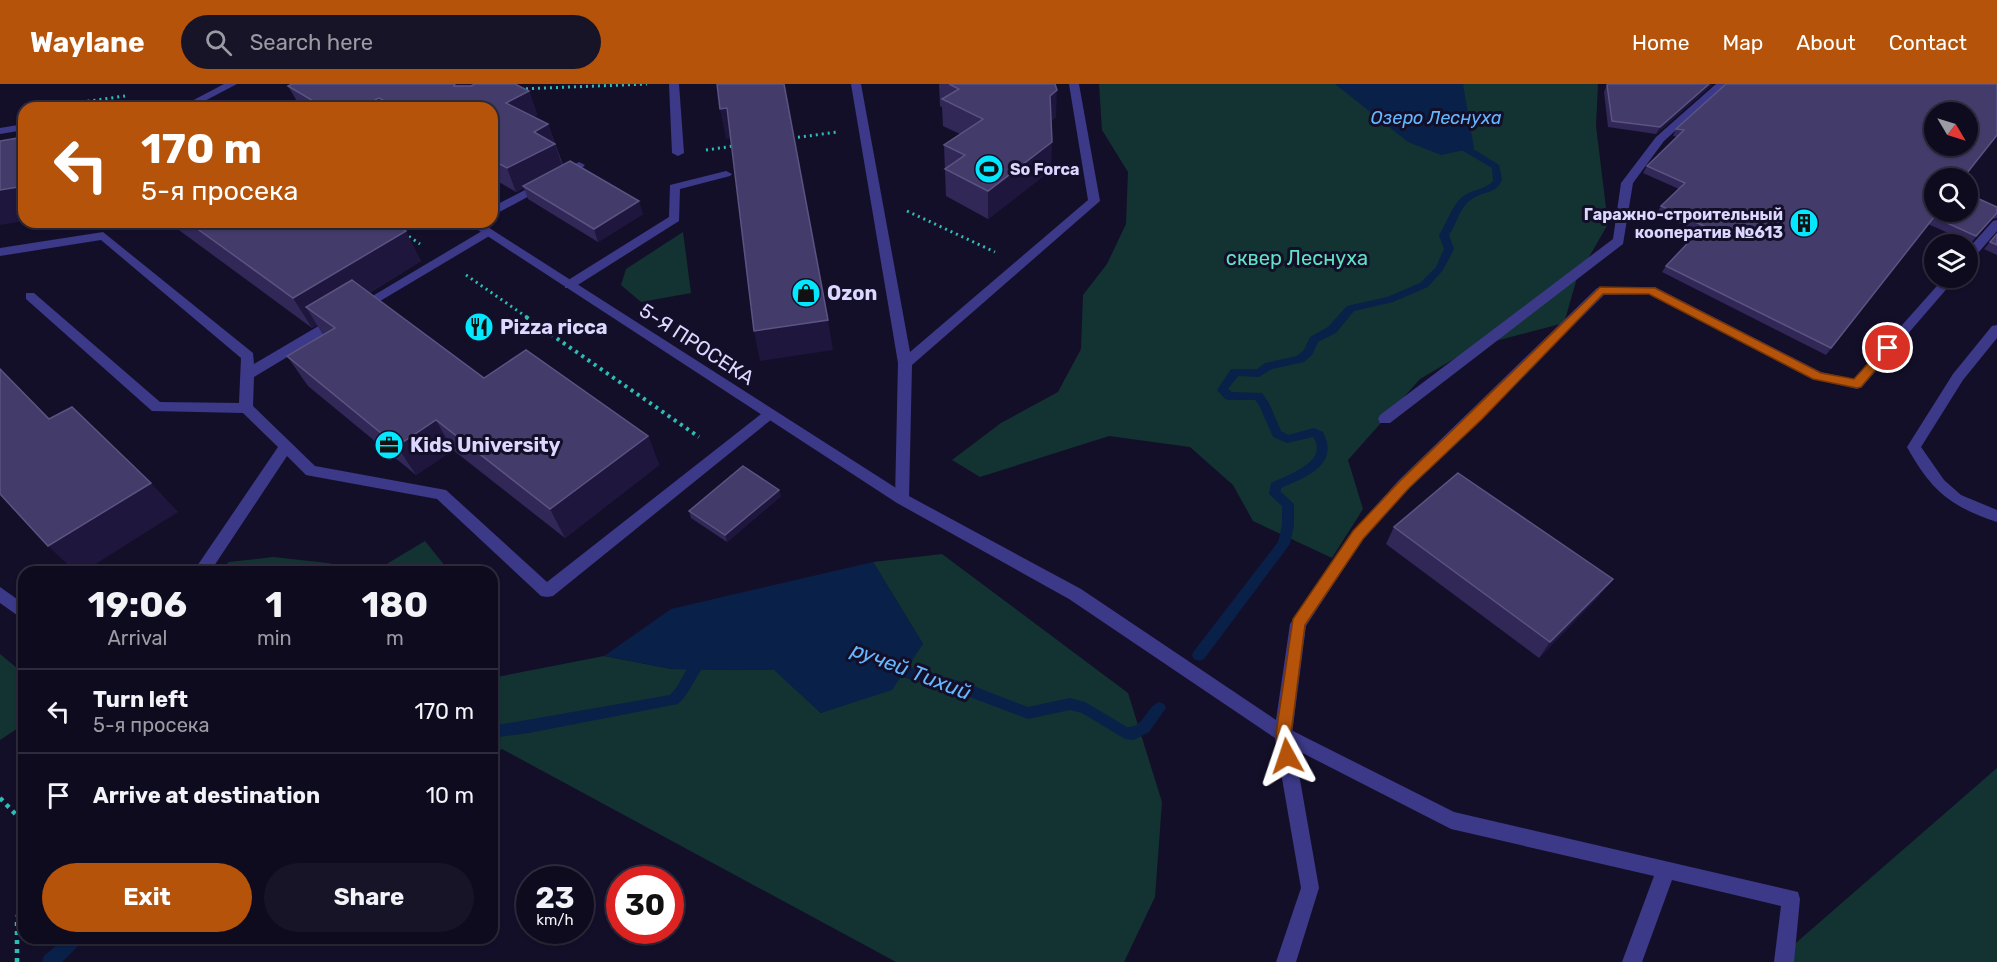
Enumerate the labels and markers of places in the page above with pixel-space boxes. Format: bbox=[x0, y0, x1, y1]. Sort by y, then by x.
sports icon: So Forca bbox=[973, 153, 1005, 185]
place label: So Forca bbox=[1010, 160, 1079, 179]
place label: Гаражно-строительный кооператив №613 bbox=[1584, 205, 1783, 242]
building icon: Гаражно-строительный кооператив №613 bbox=[1788, 207, 1820, 239]
shop icon: Ozon bbox=[790, 277, 822, 309]
place label: Ozon bbox=[827, 281, 877, 305]
restaurant icon: Pizza ricca bbox=[463, 311, 495, 343]
place label: Pizza ricca bbox=[500, 315, 608, 339]
pin bbox=[1862, 322, 1913, 373]
office icon: Kids University bbox=[373, 429, 405, 461]
place label: Kids University bbox=[410, 433, 561, 457]

